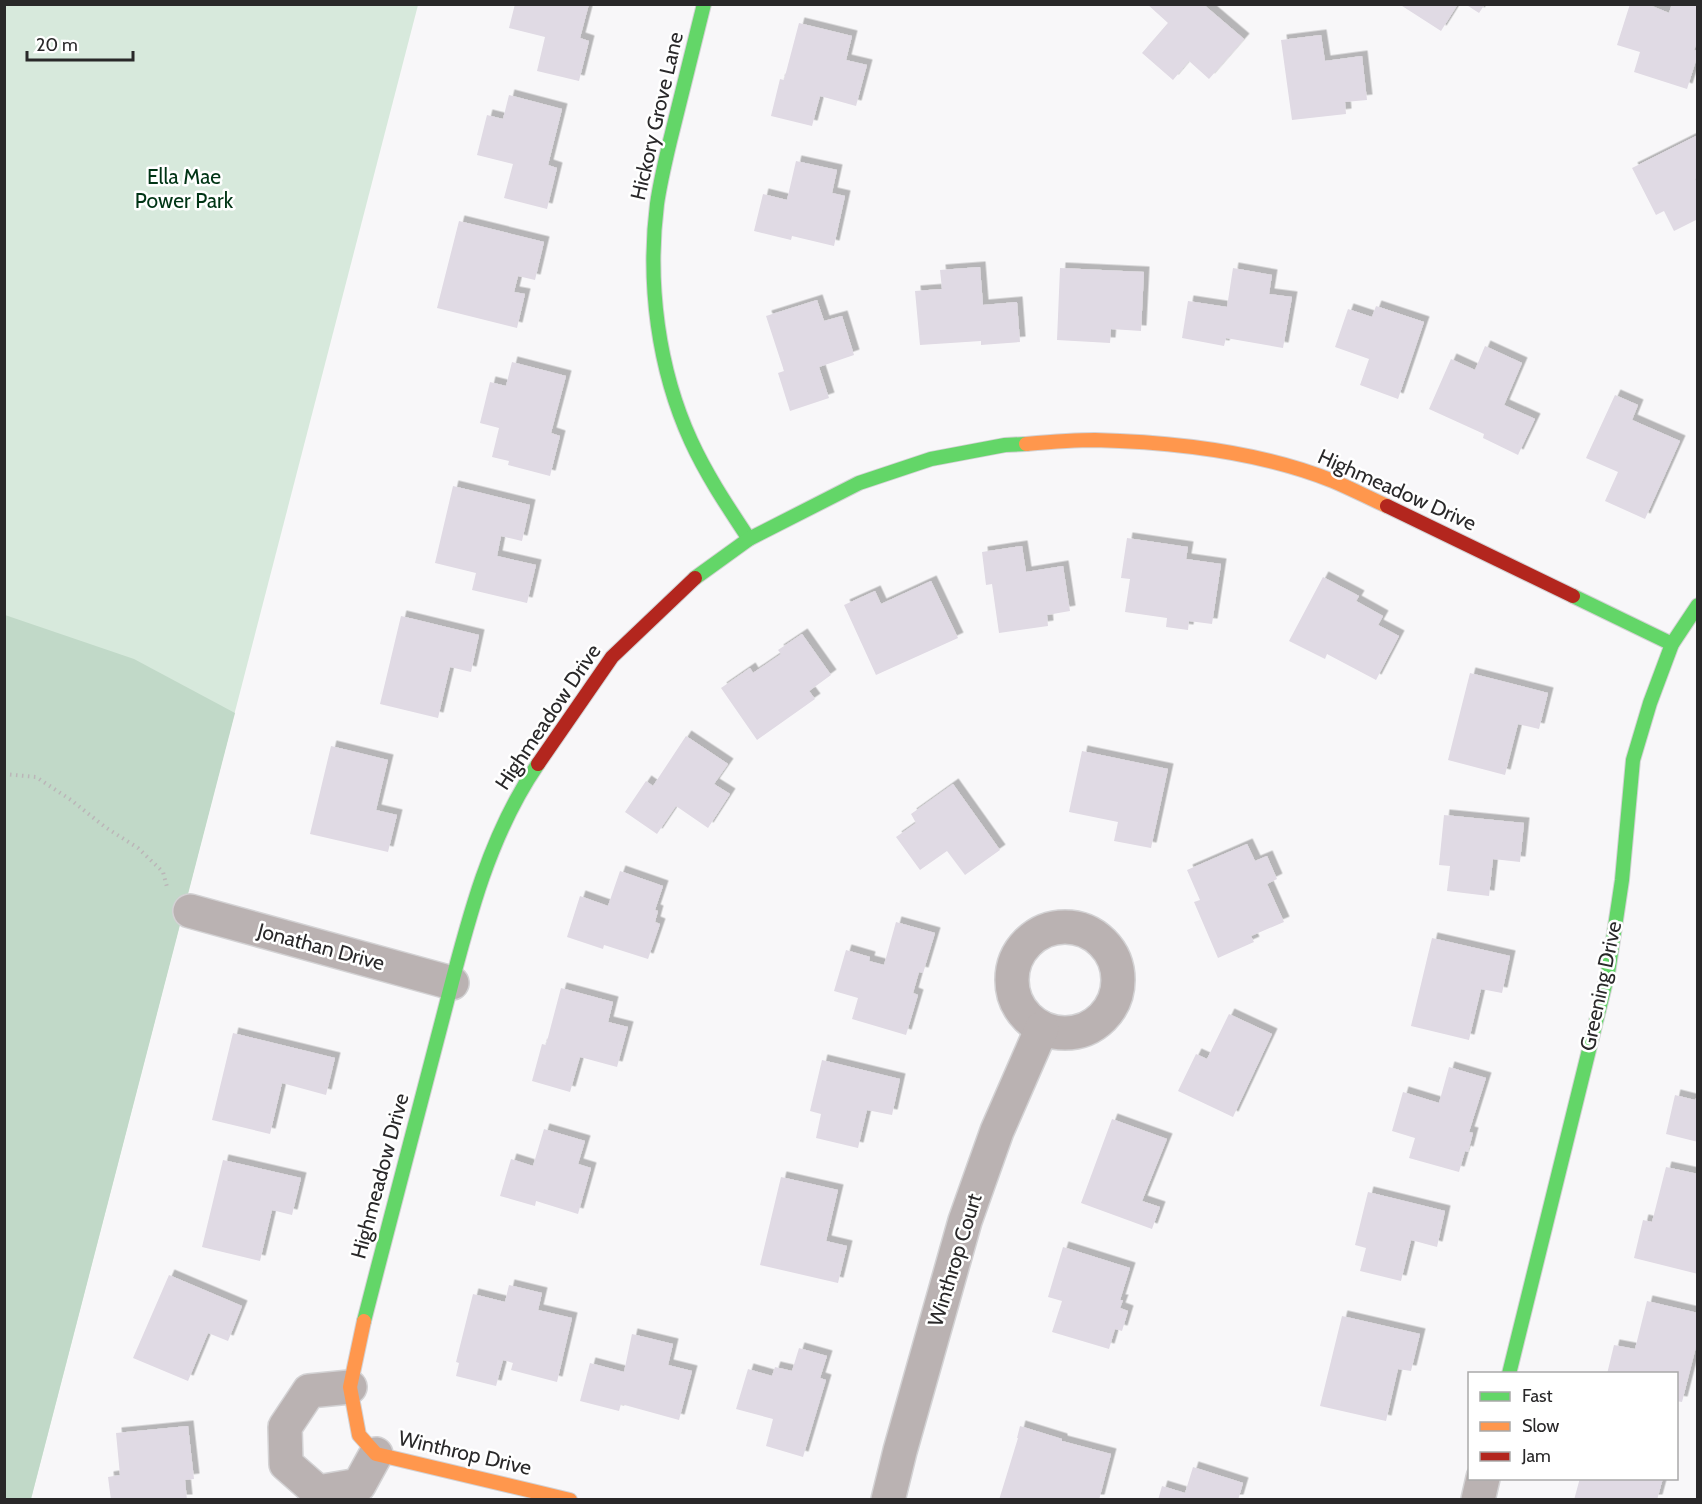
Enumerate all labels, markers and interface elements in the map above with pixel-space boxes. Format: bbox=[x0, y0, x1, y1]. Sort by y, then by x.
scale bar bbox=[27, 24, 134, 62]
street label: Hickory Grove Lane bbox=[625, 29, 688, 202]
text: 20 m bbox=[36, 34, 78, 56]
park label: Ella Mae Power Park bbox=[135, 164, 234, 213]
street label: Highmeadow Drive bbox=[1314, 443, 1480, 536]
street label: Highmeadow Drive bbox=[490, 639, 606, 794]
street label: Jonathan Drive bbox=[254, 917, 388, 976]
street label: Greening Drive bbox=[1575, 918, 1627, 1053]
street label: Highmeadow Drive bbox=[345, 1090, 414, 1261]
street label: Winthrop Court bbox=[922, 1190, 987, 1329]
legend bbox=[1468, 1372, 1678, 1480]
text: Fast bbox=[1522, 1385, 1553, 1407]
text: Slow bbox=[1522, 1415, 1559, 1437]
street label: Winthrop Drive bbox=[396, 1425, 534, 1480]
text: Jam bbox=[1521, 1445, 1551, 1467]

